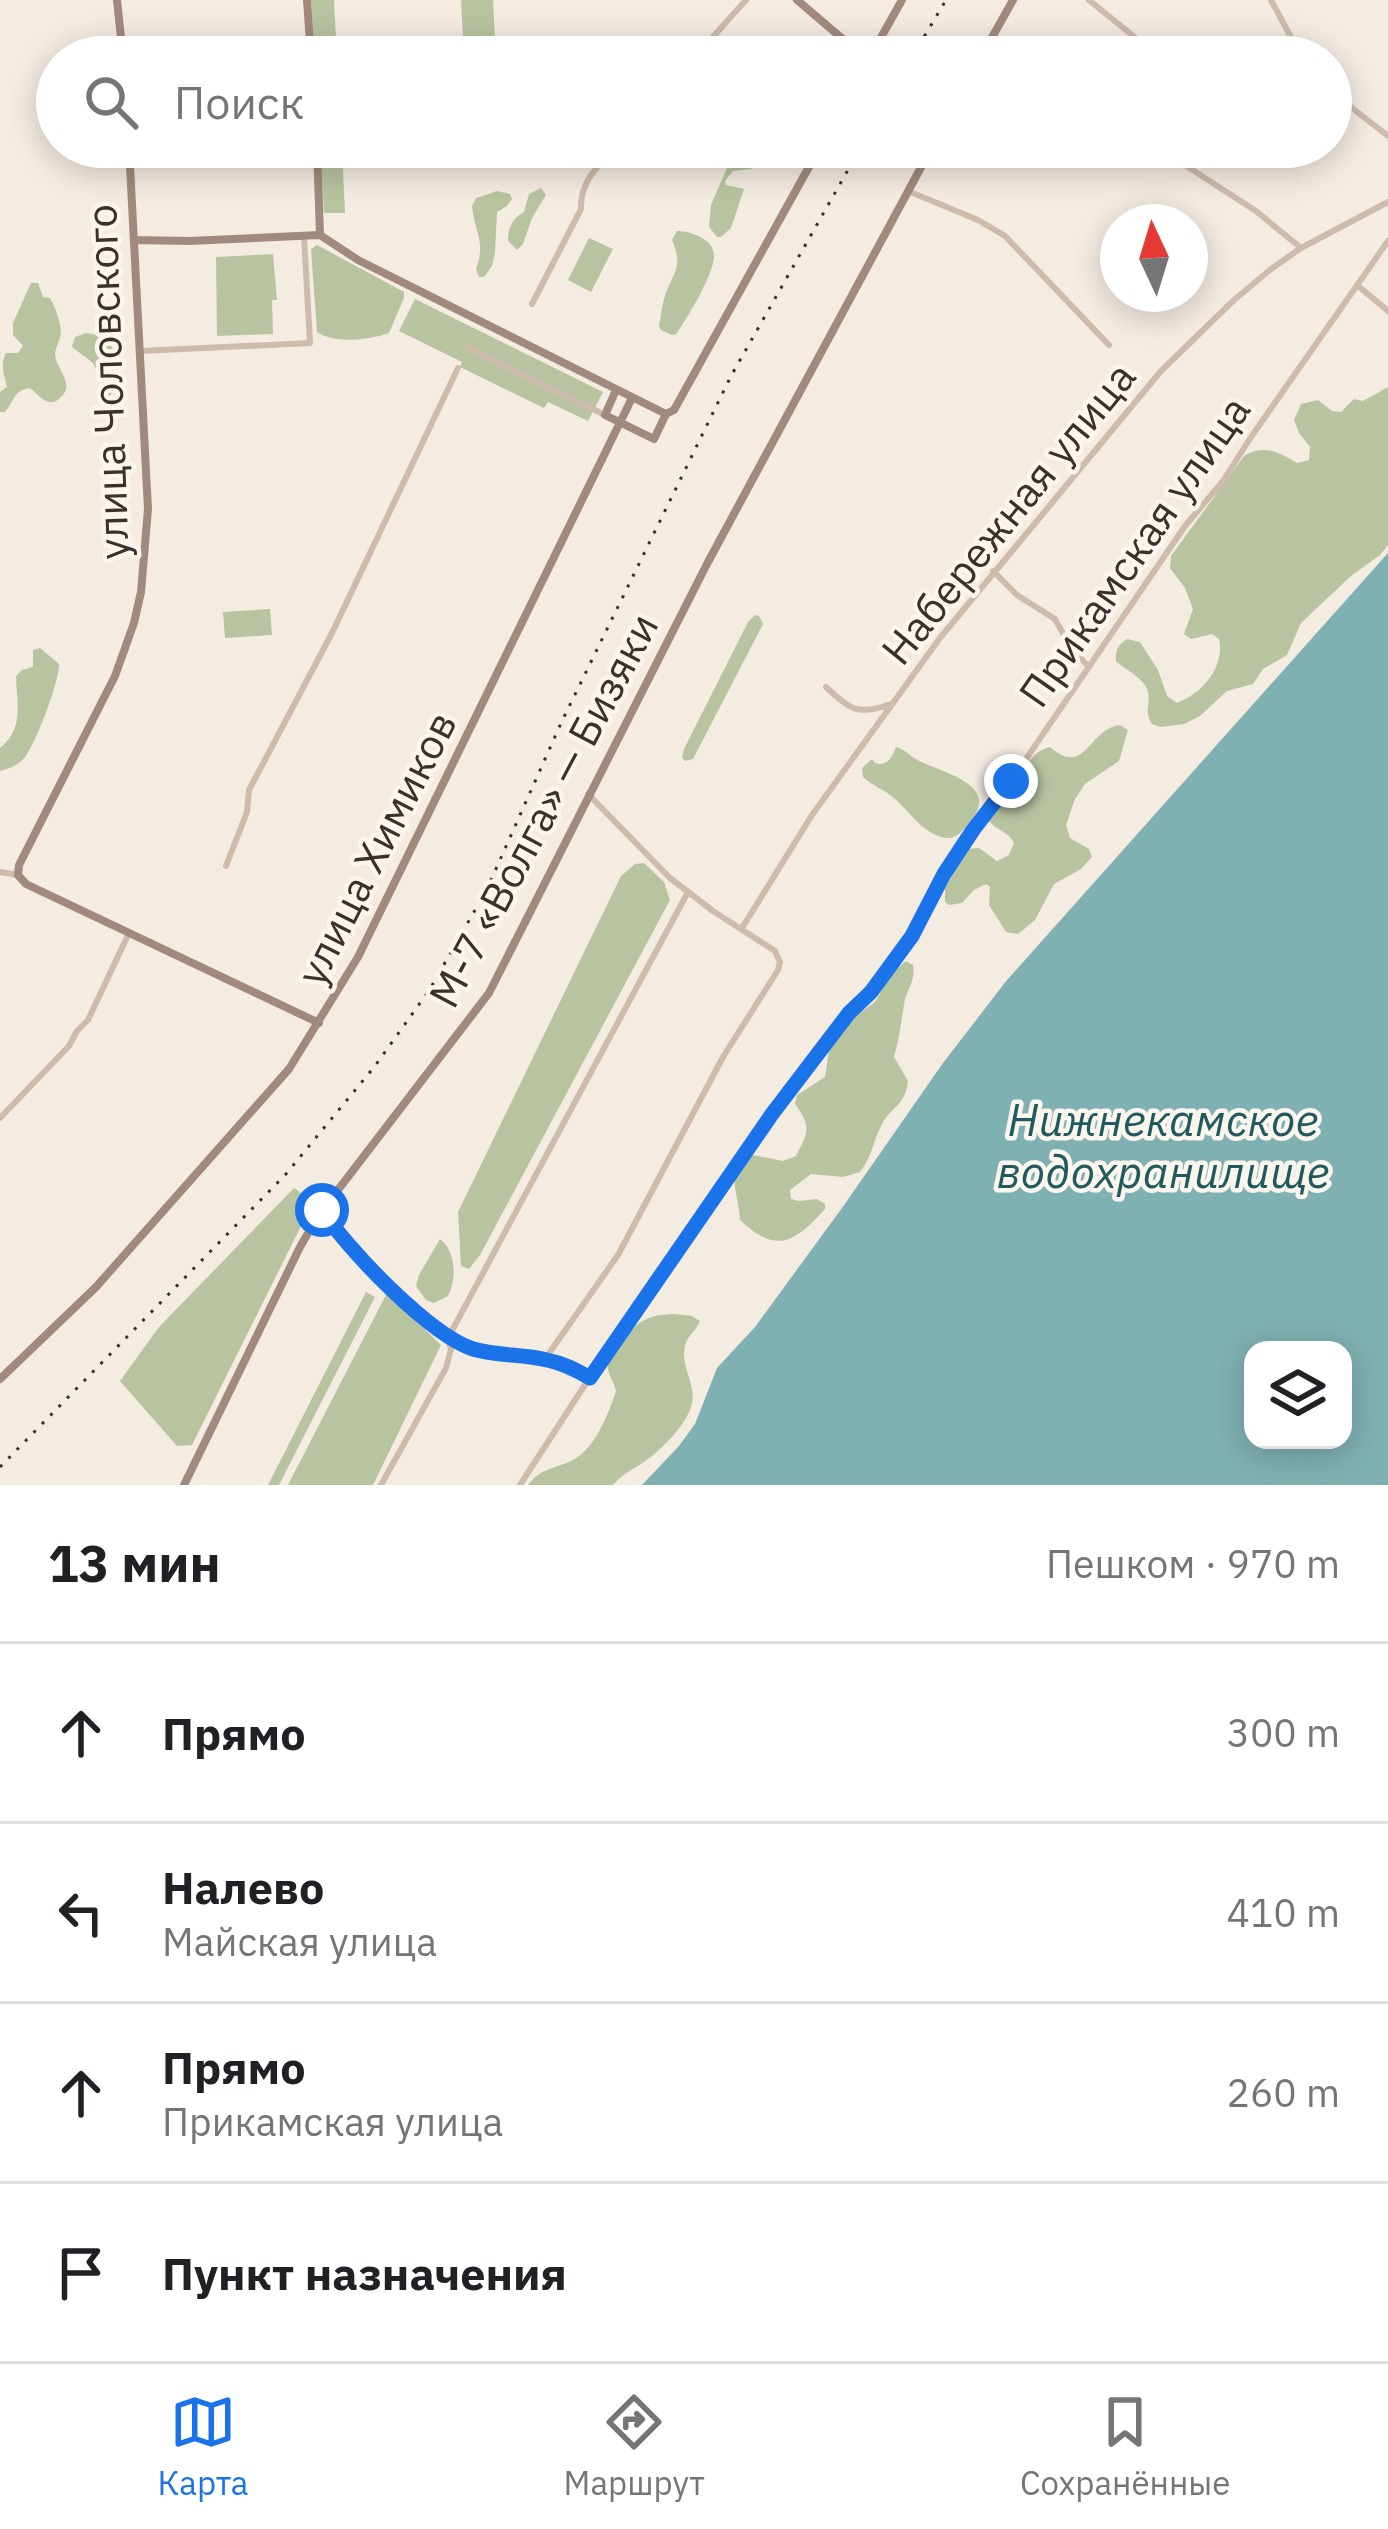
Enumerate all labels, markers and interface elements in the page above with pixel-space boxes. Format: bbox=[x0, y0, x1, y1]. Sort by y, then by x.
search box bbox=[36, 36, 1352, 168]
icon: search bbox=[78, 69, 144, 135]
text: Поиск bbox=[174, 73, 304, 131]
street label: улица Чоловского bbox=[73, 203, 141, 561]
north arrow bbox=[1100, 204, 1208, 312]
street label: Набережная улица bbox=[869, 350, 1147, 676]
street label: Прикамская улица bbox=[1006, 385, 1262, 717]
street label: М-7 «Волга» — Бизяки bbox=[416, 603, 670, 1017]
street label: улица Химиков bbox=[283, 702, 469, 994]
route end bbox=[984, 754, 1038, 808]
water label: Нижнекамское водохранилище bbox=[996, 1090, 1330, 1200]
route start bbox=[295, 1183, 349, 1237]
map controls bbox=[1244, 1341, 1352, 1449]
button: layers bbox=[1244, 1341, 1352, 1449]
text: 13 мин bbox=[48, 1530, 221, 1596]
text: Пешком · 970 m bbox=[1046, 1538, 1340, 1589]
icon: ahead bbox=[48, 1700, 114, 1766]
text: Прямо bbox=[162, 1704, 306, 1762]
text: 300 m bbox=[1227, 1707, 1340, 1758]
text: Налево bbox=[162, 1858, 324, 1916]
icon: left bbox=[48, 1880, 114, 1946]
text: 410 m bbox=[1227, 1887, 1340, 1938]
text: Майская улица bbox=[162, 1916, 437, 1967]
text: Прямо bbox=[162, 2038, 306, 2096]
icon: ahead bbox=[48, 2060, 114, 2126]
text: 260 m bbox=[1227, 2067, 1340, 2118]
text: Прикамская улица bbox=[162, 2096, 503, 2147]
icon: arrive bbox=[48, 2240, 114, 2306]
text: Пункт назначения bbox=[162, 2244, 567, 2302]
tab: Карта bbox=[158, 2389, 248, 2504]
tab: Маршрут bbox=[564, 2389, 705, 2504]
tab: Сохранённые bbox=[1020, 2389, 1230, 2504]

